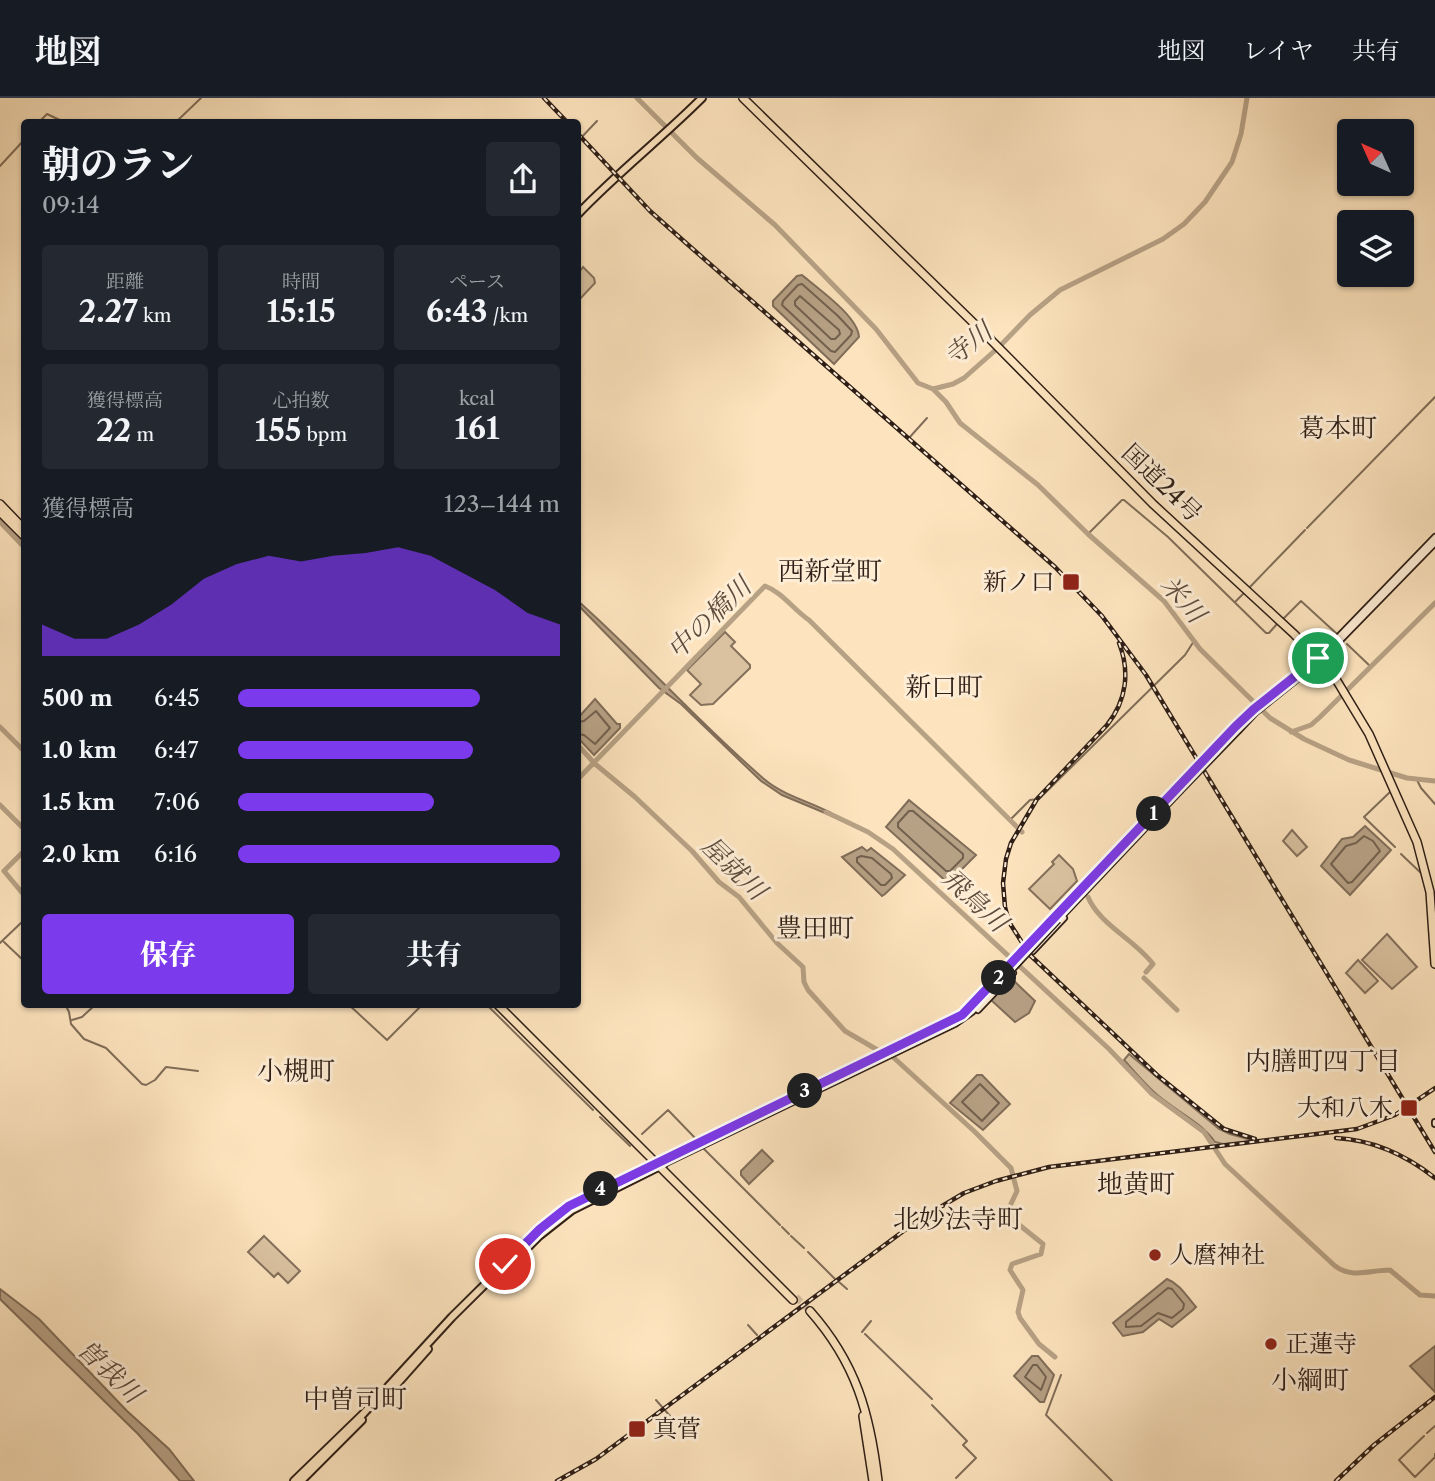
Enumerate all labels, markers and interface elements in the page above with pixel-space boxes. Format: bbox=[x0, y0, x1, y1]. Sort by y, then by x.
text: 地図 bbox=[35, 31, 101, 72]
text: 地図 bbox=[1157, 36, 1205, 65]
text: レイヤ bbox=[1243, 36, 1314, 65]
text: 共有 bbox=[1352, 36, 1400, 65]
north arrow bbox=[1337, 119, 1414, 196]
map controls bbox=[1337, 119, 1414, 287]
text: 朝のラン bbox=[42, 141, 194, 188]
button: share bbox=[486, 142, 560, 216]
text: 09:14 bbox=[42, 191, 99, 219]
button: layers bbox=[1337, 210, 1414, 287]
text: 距離 bbox=[106, 270, 144, 293]
text: 時間 bbox=[282, 270, 320, 293]
text: ペース bbox=[449, 270, 505, 293]
text: 2.27 bbox=[78, 293, 138, 330]
text: 15:15 bbox=[266, 293, 336, 330]
text: 6:43 bbox=[426, 293, 487, 330]
text: km bbox=[138, 304, 172, 327]
text: /km bbox=[487, 304, 528, 327]
water label: 寺川 bbox=[938, 314, 1001, 373]
text: kcal bbox=[459, 387, 495, 410]
text: 獲得標高 bbox=[87, 389, 163, 412]
text: 心拍数 bbox=[272, 389, 330, 412]
text: 161 bbox=[455, 410, 499, 447]
text: 22 bbox=[96, 412, 131, 449]
text: 155 bbox=[255, 412, 301, 449]
district label: 葛本町 bbox=[1299, 412, 1377, 444]
text: m bbox=[131, 423, 154, 446]
text: bpm bbox=[301, 423, 347, 446]
street label: 国道24号 bbox=[1116, 438, 1208, 528]
text: 123–144 m bbox=[444, 490, 560, 518]
text: 獲得標高 bbox=[42, 494, 134, 522]
district label: 西新堂町 bbox=[778, 555, 882, 587]
place label: 新ノ口 bbox=[983, 567, 1055, 596]
water label: 中の橋川 bbox=[660, 568, 760, 666]
water label: 米川 bbox=[1154, 569, 1214, 631]
marker: 新ノ口 bbox=[1061, 572, 1081, 592]
pin bbox=[1288, 628, 1348, 688]
icon: arrive bbox=[1299, 639, 1337, 677]
district label: 新口町 bbox=[905, 671, 983, 703]
text: 500 m bbox=[42, 684, 113, 712]
text: 6:45 bbox=[154, 684, 200, 712]
text: 1.0 km bbox=[42, 736, 117, 764]
text: 6:47 bbox=[154, 736, 199, 764]
text: 1.5 km bbox=[42, 788, 115, 816]
text: 7:06 bbox=[154, 788, 200, 816]
pin: 1 bbox=[1136, 796, 1172, 832]
text: 1 bbox=[1149, 802, 1158, 825]
water label: 屋就川 bbox=[695, 829, 775, 909]
text: 2.0 km bbox=[42, 840, 120, 868]
text: 6:16 bbox=[154, 840, 197, 868]
water label: 飛鳥川 bbox=[936, 862, 1017, 940]
district label: 豊田町 bbox=[776, 912, 854, 944]
button: 保存 bbox=[42, 914, 294, 994]
button: 共有 bbox=[308, 914, 560, 994]
pin: 2 bbox=[982, 960, 1016, 996]
text: 2 bbox=[993, 966, 1004, 989]
district label: 内膳町四丁目 bbox=[1245, 1045, 1401, 1077]
district label: 小槻町 bbox=[257, 1055, 335, 1087]
pin: 3 bbox=[788, 1074, 822, 1108]
text: 3 bbox=[799, 1079, 810, 1102]
place label: 大和八木 bbox=[1297, 1093, 1393, 1122]
marker: 大和八木 bbox=[1399, 1098, 1419, 1118]
district label: 地黄町 bbox=[1097, 1168, 1175, 1200]
pin: 4 bbox=[584, 1172, 618, 1206]
text: 4 bbox=[595, 1177, 606, 1200]
district label: 北妙法寺町 bbox=[893, 1203, 1023, 1235]
pin bbox=[475, 1234, 535, 1294]
place label: 人麿神社 bbox=[1169, 1240, 1265, 1269]
icon: check bbox=[486, 1245, 524, 1283]
marker: 人麿神社 bbox=[1147, 1247, 1163, 1263]
place label: 正蓮寺 bbox=[1285, 1329, 1357, 1358]
water label: 曽我川 bbox=[71, 1332, 151, 1412]
marker: 正蓮寺 bbox=[1263, 1336, 1279, 1352]
district label: 小綱町 bbox=[1271, 1364, 1349, 1396]
district label: 中曽司町 bbox=[303, 1383, 407, 1415]
place label: 真菅 bbox=[653, 1414, 701, 1443]
marker: 真菅 bbox=[627, 1419, 647, 1439]

